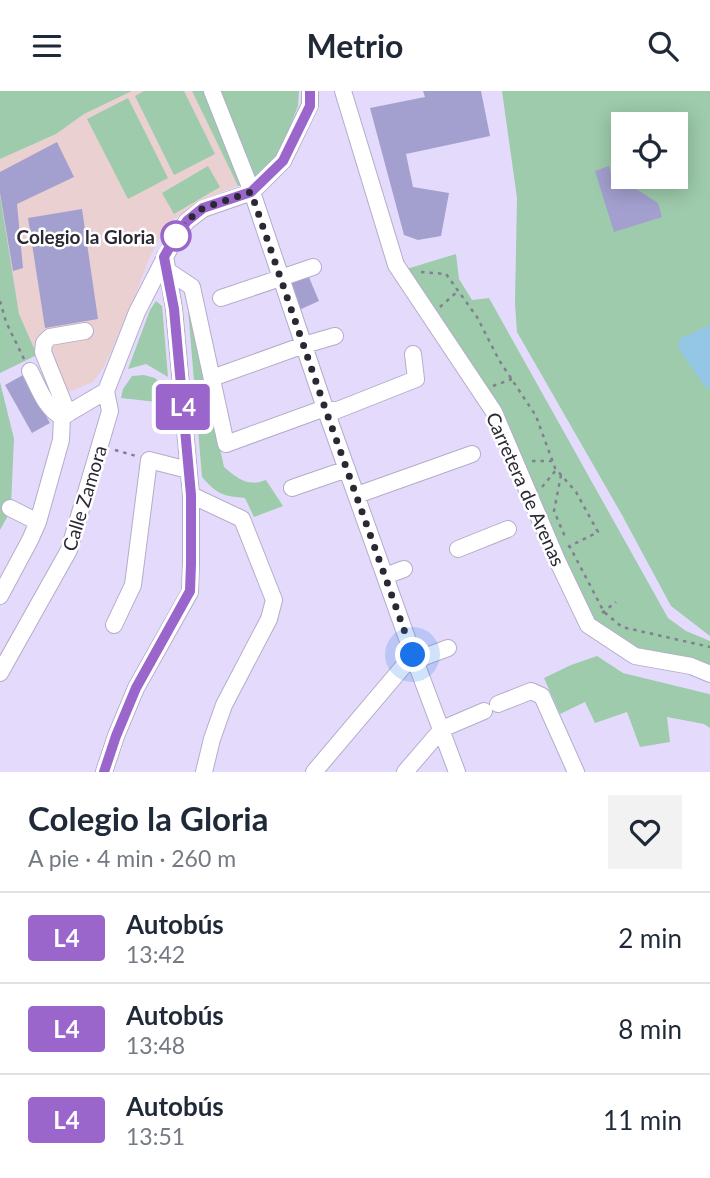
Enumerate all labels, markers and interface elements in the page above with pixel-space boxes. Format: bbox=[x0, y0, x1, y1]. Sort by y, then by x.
text: Metrio bbox=[306, 26, 404, 65]
icon: menu bbox=[28, 27, 66, 65]
icon: search bbox=[644, 27, 682, 65]
map controls bbox=[611, 112, 688, 189]
button: locate bbox=[611, 112, 688, 189]
marker: Colegio la Gloria bbox=[161, 221, 191, 251]
place label: Colegio la Gloria bbox=[17, 225, 155, 248]
line badge: L4 bbox=[152, 384, 214, 430]
text: L4 bbox=[170, 392, 196, 421]
street label: Carretera de Arenas bbox=[482, 409, 570, 569]
street label: Calle Zamora bbox=[57, 442, 111, 554]
your location bbox=[395, 637, 430, 672]
button: heart bbox=[608, 795, 682, 869]
text: Colegio la Gloria bbox=[28, 798, 269, 838]
text: A pie · 4 min · 260 m bbox=[28, 844, 236, 872]
text: Autobús bbox=[126, 908, 224, 940]
text: 2 min bbox=[618, 922, 682, 954]
text: L4 bbox=[53, 923, 80, 952]
text: 13:42 bbox=[126, 940, 185, 968]
text: Autobús bbox=[126, 999, 224, 1031]
text: 8 min bbox=[618, 1013, 682, 1045]
text: L4 bbox=[53, 1014, 80, 1043]
text: 13:48 bbox=[126, 1031, 185, 1059]
text: Autobús bbox=[126, 1090, 224, 1122]
text: 11 min bbox=[603, 1104, 682, 1136]
text: L4 bbox=[53, 1105, 80, 1134]
text: 13:51 bbox=[126, 1122, 185, 1150]

